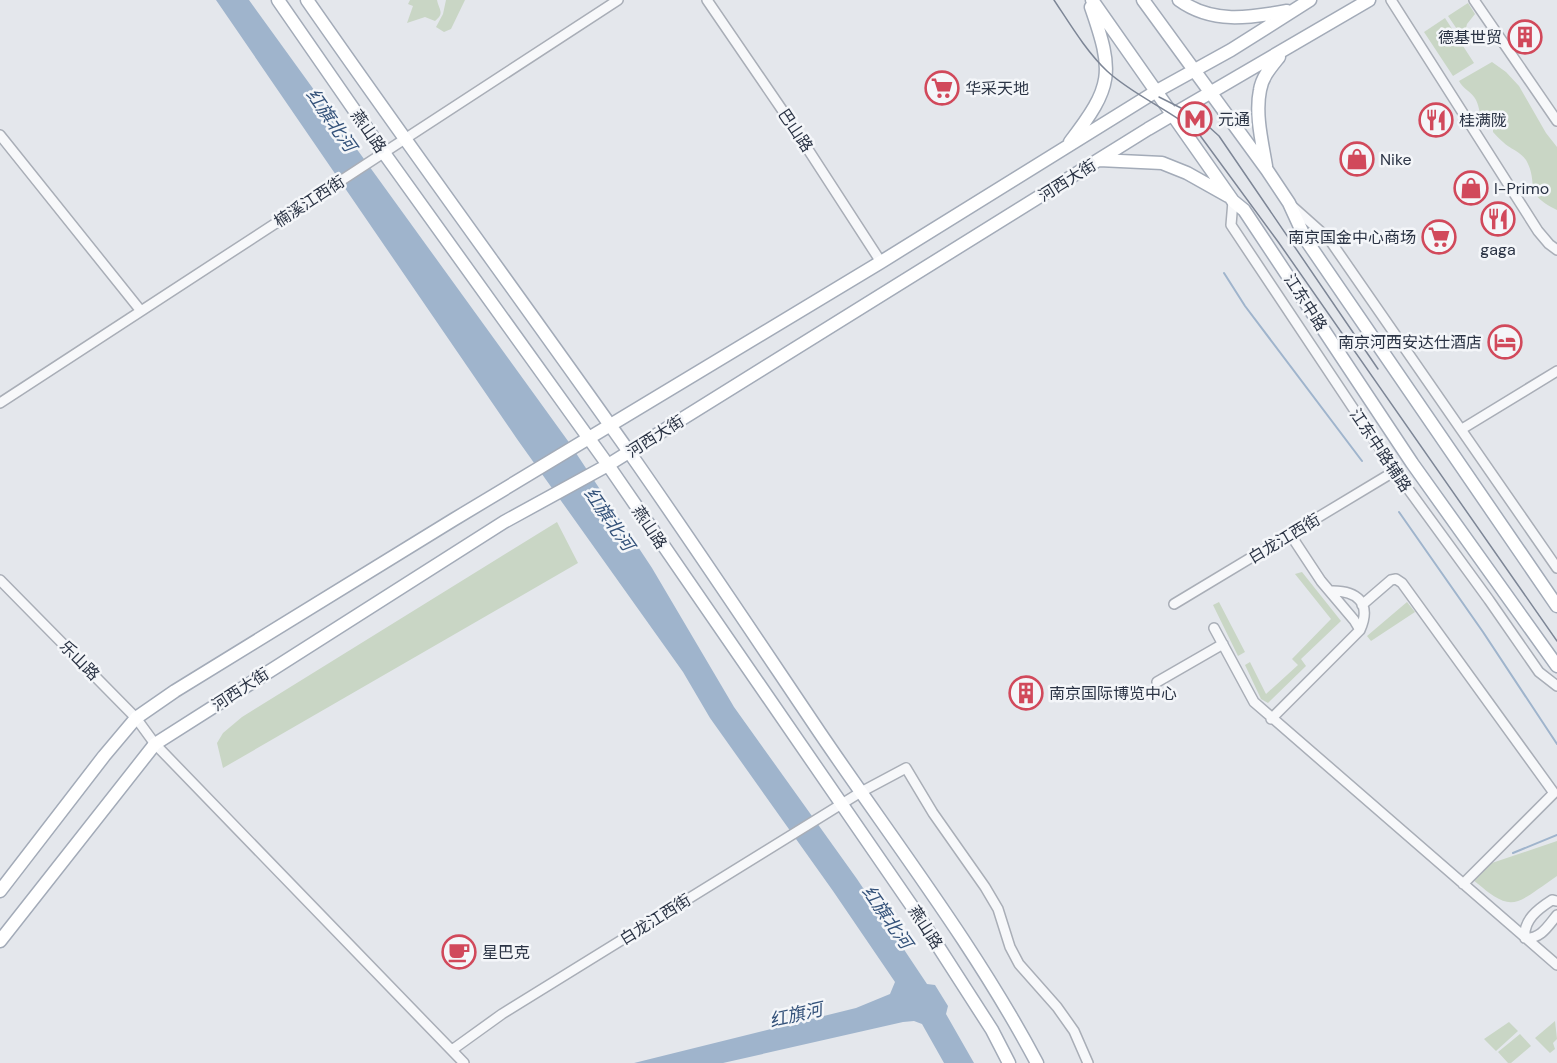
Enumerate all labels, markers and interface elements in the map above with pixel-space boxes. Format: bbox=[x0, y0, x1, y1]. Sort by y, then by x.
building icon: 德基世贸 bbox=[1507, 19, 1543, 55]
place label: 德基世贸 bbox=[1438, 27, 1502, 48]
supermarket icon: 华采天地 bbox=[924, 70, 960, 106]
place label: 华采天地 bbox=[965, 78, 1029, 99]
water label: 红旗北河 bbox=[301, 84, 363, 159]
metro station icon: 元通 bbox=[1177, 101, 1213, 137]
restaurant icon: 桂满陇 bbox=[1418, 102, 1454, 138]
street label: 巴山路 bbox=[773, 105, 818, 156]
street label: 燕山路 bbox=[346, 106, 391, 157]
place label: 元通 bbox=[1218, 109, 1250, 130]
place label: 桂满陇 bbox=[1459, 110, 1507, 131]
shop icon: Nike bbox=[1339, 141, 1375, 177]
place label: Nike bbox=[1380, 149, 1411, 170]
street label: 河西大街 bbox=[1035, 155, 1100, 206]
shop icon: I-Primo bbox=[1453, 170, 1489, 206]
street label: 楠溪江西街 bbox=[270, 171, 349, 232]
place label: I-Primo bbox=[1494, 178, 1549, 199]
restaurant icon: gaga bbox=[1480, 201, 1516, 237]
supermarket icon: 南京国金中心商场 bbox=[1421, 219, 1457, 255]
place label: 南京国金中心商场 bbox=[1288, 227, 1416, 248]
place label: gaga bbox=[1480, 239, 1516, 260]
street label: 江东中路 bbox=[1279, 270, 1332, 335]
hotel icon: 南京河西安达仕酒店 bbox=[1487, 324, 1523, 360]
place label: 南京河西安达仕酒店 bbox=[1338, 332, 1482, 353]
street label: 江东中路辅路 bbox=[1345, 405, 1416, 496]
street label: 河西大街 bbox=[623, 411, 688, 462]
water label: 红旗北河 bbox=[579, 483, 641, 558]
street label: 燕山路 bbox=[627, 502, 672, 553]
street label: 白龙江西街 bbox=[1245, 509, 1324, 568]
street label: 乐山路 bbox=[55, 636, 104, 685]
street label: 河西大街 bbox=[208, 663, 273, 716]
building icon: 南京国际博览中心 bbox=[1008, 675, 1044, 711]
place label: 南京国际博览中心 bbox=[1049, 683, 1177, 704]
water label: 红旗北河 bbox=[857, 881, 919, 956]
street label: 白龙江西街 bbox=[616, 889, 695, 950]
street label: 燕山路 bbox=[904, 901, 947, 953]
cafe icon: 星巴克 bbox=[441, 934, 477, 970]
place label: 星巴克 bbox=[482, 942, 530, 963]
water label: 红旗河 bbox=[767, 997, 828, 1033]

